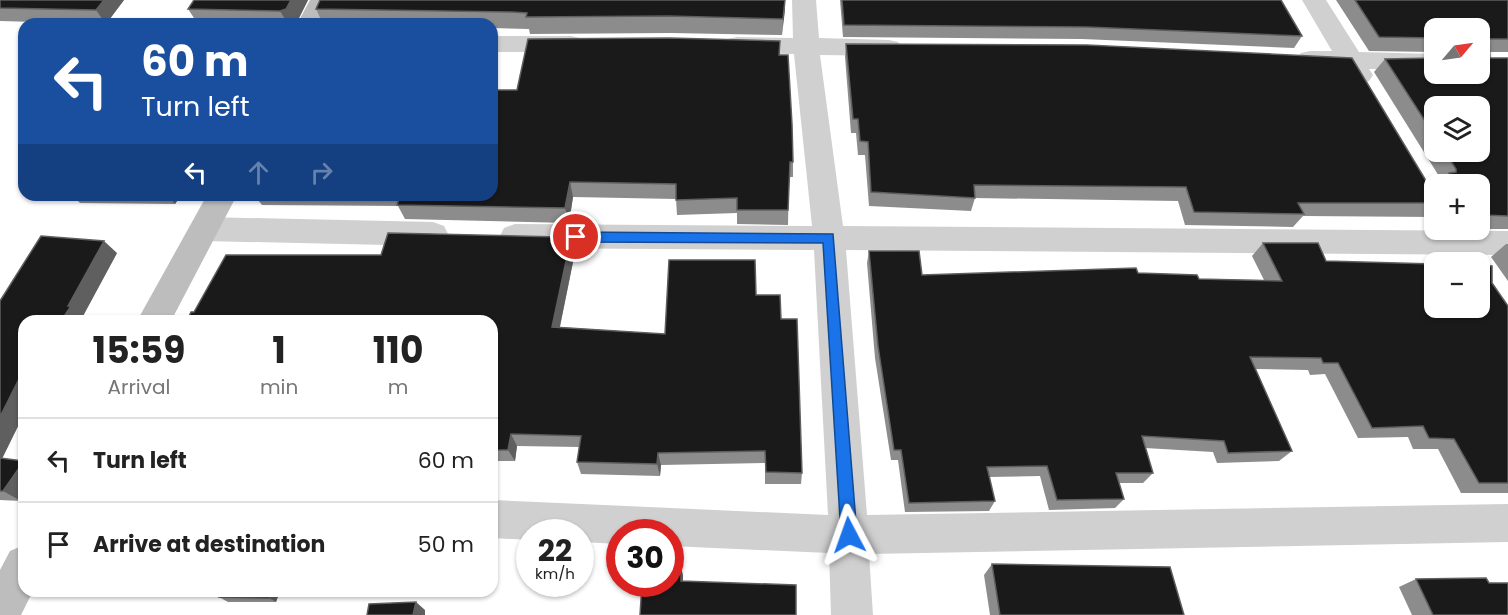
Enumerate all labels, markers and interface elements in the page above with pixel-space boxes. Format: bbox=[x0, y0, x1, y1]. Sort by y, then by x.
north arrow bbox=[1424, 18, 1490, 84]
map controls bbox=[1424, 18, 1490, 318]
text: 60 m bbox=[141, 32, 249, 91]
icon: left bbox=[42, 42, 120, 120]
text: Turn left bbox=[141, 88, 250, 125]
button: layers bbox=[1424, 96, 1490, 162]
icon: left bbox=[179, 156, 212, 189]
icon: ahead bbox=[242, 156, 275, 189]
icon: right bbox=[305, 156, 338, 189]
button: + bbox=[1424, 174, 1490, 240]
pin bbox=[550, 211, 601, 262]
icon: arrive bbox=[559, 220, 592, 253]
button: − bbox=[1424, 252, 1490, 318]
text: 15:59 bbox=[93, 325, 185, 376]
text: 1 bbox=[272, 325, 286, 376]
text: 110 bbox=[373, 325, 423, 376]
text: Arrival bbox=[107, 373, 170, 401]
text: min bbox=[260, 373, 298, 401]
text: m bbox=[388, 373, 408, 401]
icon: left bbox=[42, 444, 75, 477]
text: Turn left bbox=[93, 445, 187, 476]
text: 60 m bbox=[418, 445, 474, 476]
position arrow bbox=[817, 503, 881, 567]
speed limit sign: 30 bbox=[606, 519, 684, 597]
icon: arrive bbox=[42, 528, 75, 561]
text: Arrive at destination bbox=[93, 529, 325, 560]
text: 50 m bbox=[418, 529, 474, 560]
text: 22 bbox=[538, 529, 572, 572]
text: km/h bbox=[535, 563, 575, 584]

